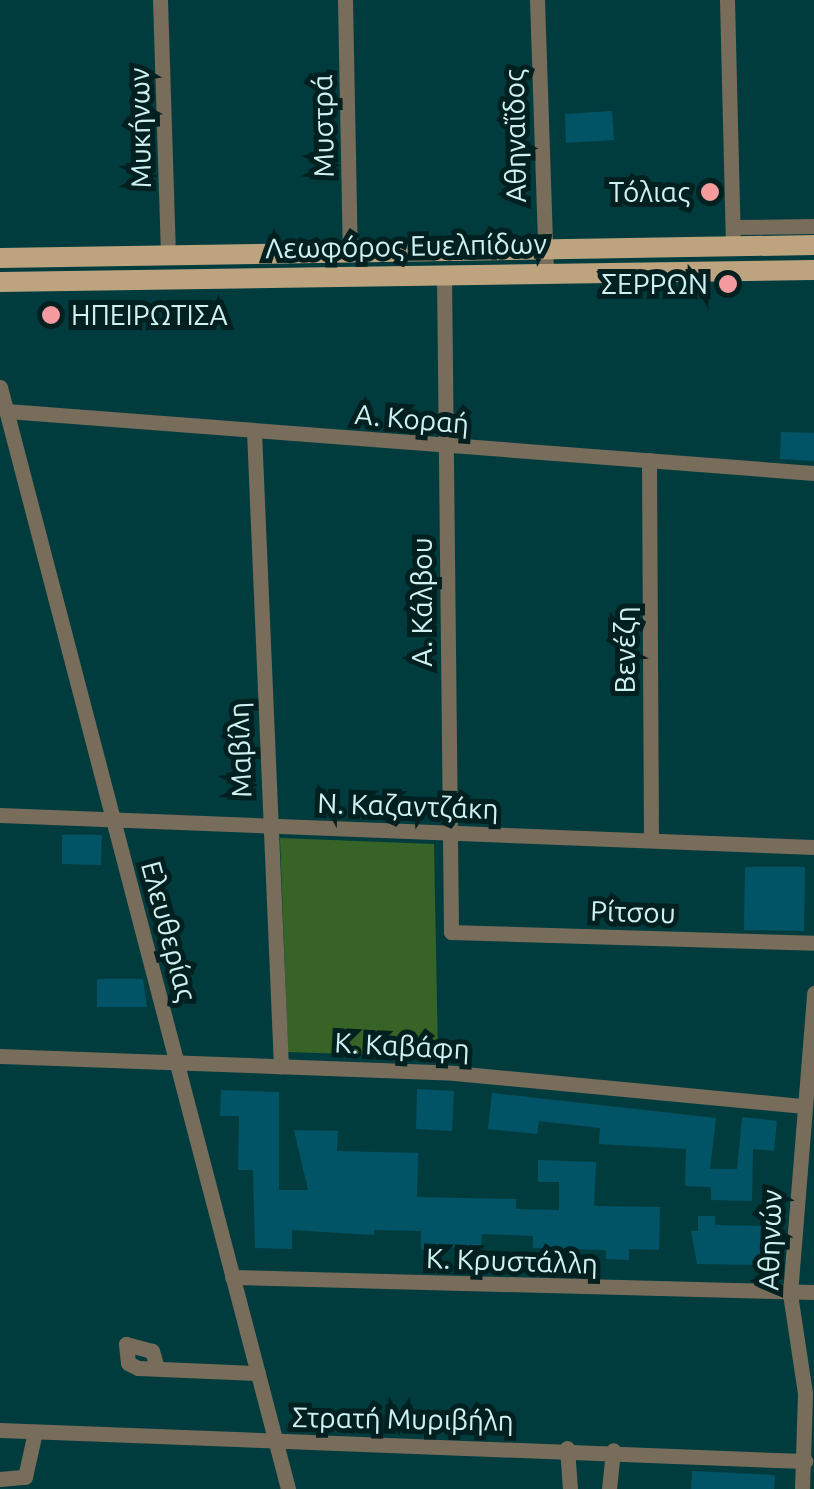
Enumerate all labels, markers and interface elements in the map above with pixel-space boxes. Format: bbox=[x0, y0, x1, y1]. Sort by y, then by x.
street label: Μυκήνων bbox=[122, 67, 158, 189]
street label: Αθηναΐδος bbox=[497, 69, 533, 203]
street label: Μυστρά bbox=[305, 74, 341, 178]
place label: Τόλιας bbox=[609, 175, 690, 209]
marker: Τόλιας bbox=[699, 181, 721, 203]
street label: Λεωφόρος Ευελπίδων bbox=[265, 227, 547, 265]
place label: ΣΕΡΡΩΝ bbox=[601, 267, 708, 301]
marker: ΣΕΡΡΩΝ bbox=[717, 273, 739, 295]
place label: ΗΠΕΙΡΩΤΙΣΑ bbox=[71, 298, 228, 332]
marker: ΗΠΕΙΡΩΤΙΣΑ bbox=[40, 304, 62, 326]
street label: Α. Κοραή bbox=[353, 397, 471, 441]
street label: A. Κάλβου bbox=[405, 537, 439, 667]
street label: Βενέζη bbox=[608, 606, 642, 694]
street label: Μαβίλη bbox=[222, 702, 258, 798]
street label: Ν. Καζαντζάκη bbox=[317, 786, 499, 826]
street label: Ελευθερίας bbox=[134, 857, 204, 1005]
street label: Ρίτσου bbox=[590, 894, 676, 930]
street label: Κ. Καβάφη bbox=[334, 1026, 470, 1066]
street label: Αθηνών bbox=[751, 1189, 789, 1291]
street label: Κ. Κρυστάλλη bbox=[425, 1241, 599, 1281]
street label: Στρατή Μυριβήλη bbox=[292, 1400, 514, 1438]

